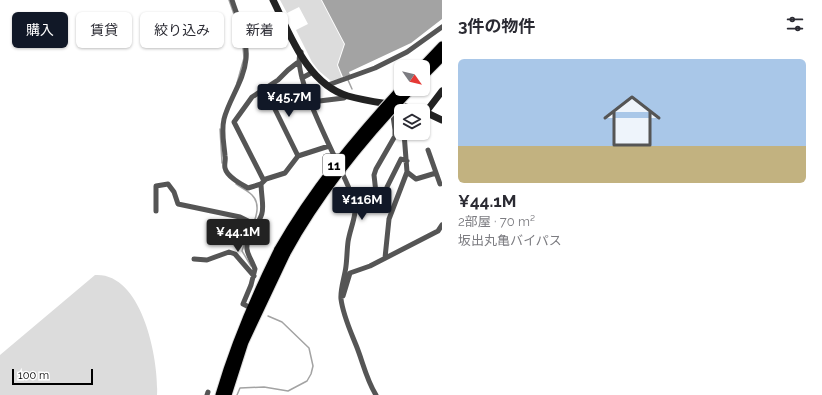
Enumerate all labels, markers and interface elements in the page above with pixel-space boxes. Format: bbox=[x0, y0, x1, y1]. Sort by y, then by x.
chip: 購入 bbox=[12, 12, 68, 48]
chip: 賃貸 bbox=[76, 12, 132, 48]
chip: 絞り込み bbox=[140, 12, 224, 48]
chip: 新着 bbox=[232, 12, 288, 48]
icon: filters bbox=[784, 13, 806, 35]
text: 3件の物件 bbox=[458, 16, 536, 36]
north arrow bbox=[394, 60, 430, 96]
map controls bbox=[394, 60, 430, 140]
pin: ¥45.7M bbox=[256, 84, 322, 118]
icon: home bbox=[596, 85, 668, 157]
text: ¥45.7M bbox=[266, 89, 312, 104]
button: layers bbox=[394, 104, 430, 140]
road number: 11 bbox=[323, 154, 345, 176]
pin: ¥116M bbox=[334, 187, 390, 221]
text: ¥44.1M bbox=[458, 191, 516, 211]
text: ¥116M bbox=[341, 192, 383, 207]
text: 2部屋 · 70 m² bbox=[458, 214, 535, 229]
pin: ¥44.1M bbox=[205, 219, 271, 253]
text: ¥44.1M bbox=[216, 224, 260, 239]
text: 坂出丸亀バイパス bbox=[458, 233, 562, 248]
scale bar bbox=[12, 367, 93, 386]
text: 100 m bbox=[18, 369, 49, 382]

